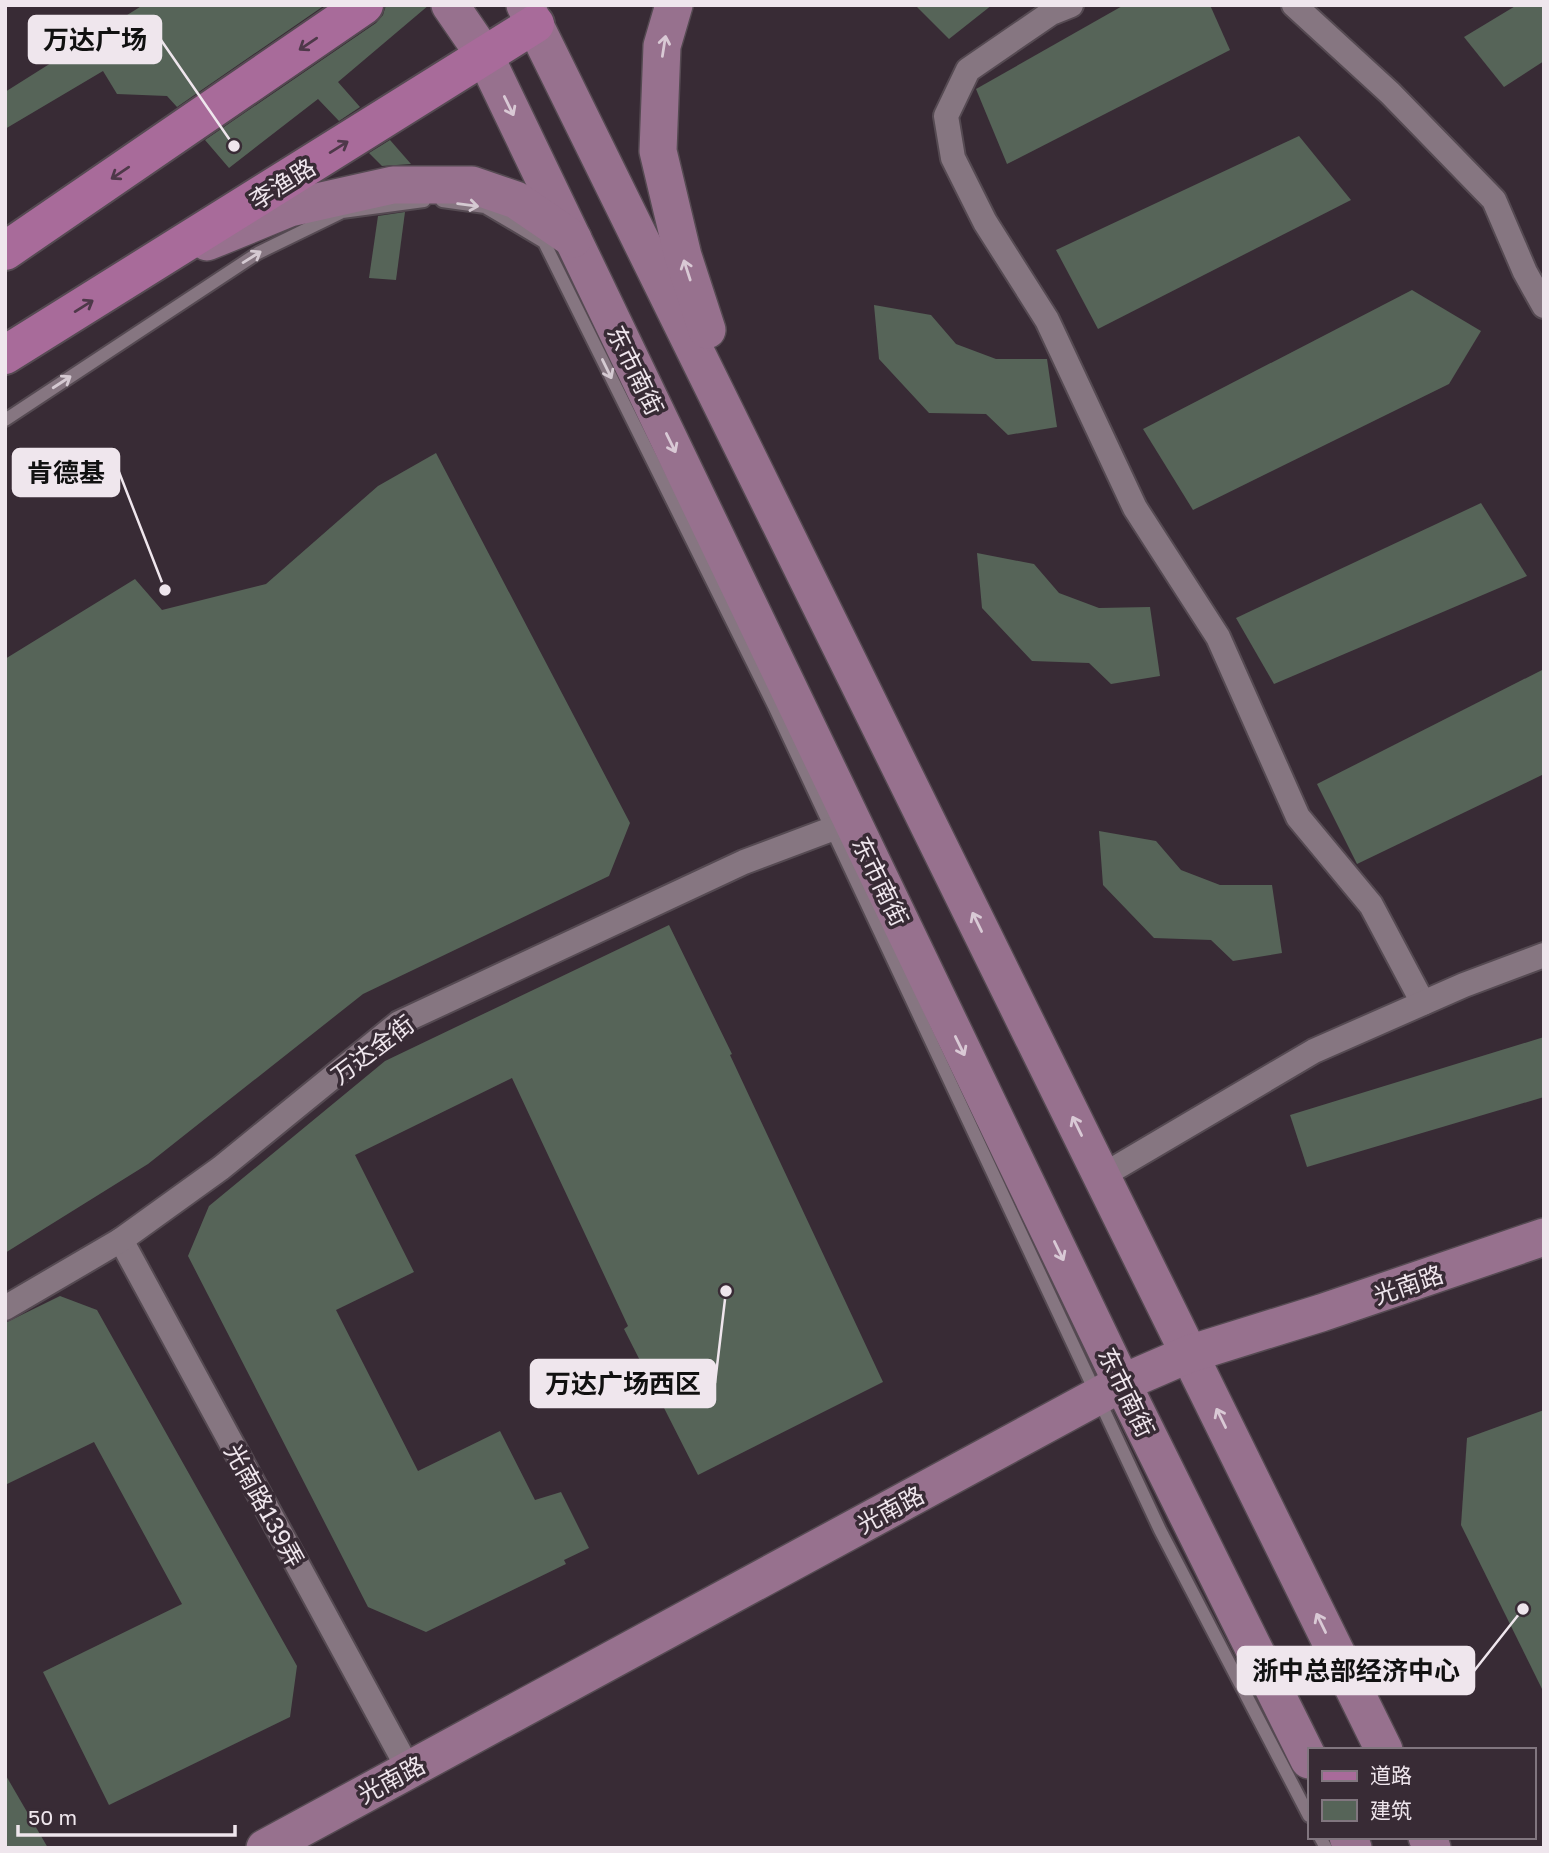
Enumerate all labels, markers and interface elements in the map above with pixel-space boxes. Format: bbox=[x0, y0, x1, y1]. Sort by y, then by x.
callout: 万达广场 bbox=[29, 16, 161, 63]
text: 万达广场 bbox=[43, 24, 147, 55]
one-way arrow bbox=[658, 35, 671, 58]
one-way arrow bbox=[298, 37, 318, 51]
one-way arrow bbox=[503, 95, 517, 116]
one-way arrow bbox=[329, 139, 349, 153]
street label: 李渔路 bbox=[244, 152, 320, 214]
one-way arrow bbox=[111, 166, 130, 180]
one-way arrow bbox=[456, 198, 479, 211]
one-way arrow bbox=[242, 250, 262, 264]
one-way arrow bbox=[680, 259, 692, 281]
one-way arrow bbox=[74, 299, 93, 314]
street label: 东市南街 bbox=[602, 321, 670, 419]
one-way arrow bbox=[600, 358, 614, 379]
one-way arrow bbox=[52, 375, 71, 390]
one-way arrow bbox=[665, 432, 679, 453]
callout: 肯德基 bbox=[13, 449, 119, 496]
text: 肯德基 bbox=[27, 457, 105, 488]
street label: 东市南街 bbox=[847, 832, 915, 930]
one-way arrow bbox=[969, 912, 983, 933]
street label: 万达金街 bbox=[325, 1009, 419, 1089]
one-way arrow bbox=[954, 1035, 968, 1056]
one-way arrow bbox=[1070, 1116, 1084, 1137]
one-way arrow bbox=[1053, 1240, 1066, 1261]
street label: 光南路 bbox=[1369, 1259, 1447, 1309]
street label: 东市南街 bbox=[1093, 1343, 1161, 1441]
callout: 万达广场西区 bbox=[531, 1360, 715, 1407]
text: 万达广场西区 bbox=[545, 1368, 701, 1399]
one-way arrow bbox=[1214, 1408, 1227, 1429]
street label: 光南路139弄 bbox=[219, 1438, 311, 1572]
street label: 光南路 bbox=[851, 1479, 929, 1539]
one-way arrow bbox=[1314, 1613, 1328, 1634]
callout: 浙中总部经济中心 bbox=[1238, 1647, 1474, 1694]
text: 浙中总部经济中心 bbox=[1252, 1655, 1460, 1686]
legend bbox=[1308, 1748, 1535, 1839]
street label: 光南路 bbox=[352, 1749, 430, 1809]
text: 道路 bbox=[1370, 1762, 1412, 1788]
scale bar bbox=[18, 1794, 234, 1838]
text: 建筑 bbox=[1370, 1797, 1412, 1823]
text: 50 m bbox=[28, 1804, 77, 1830]

